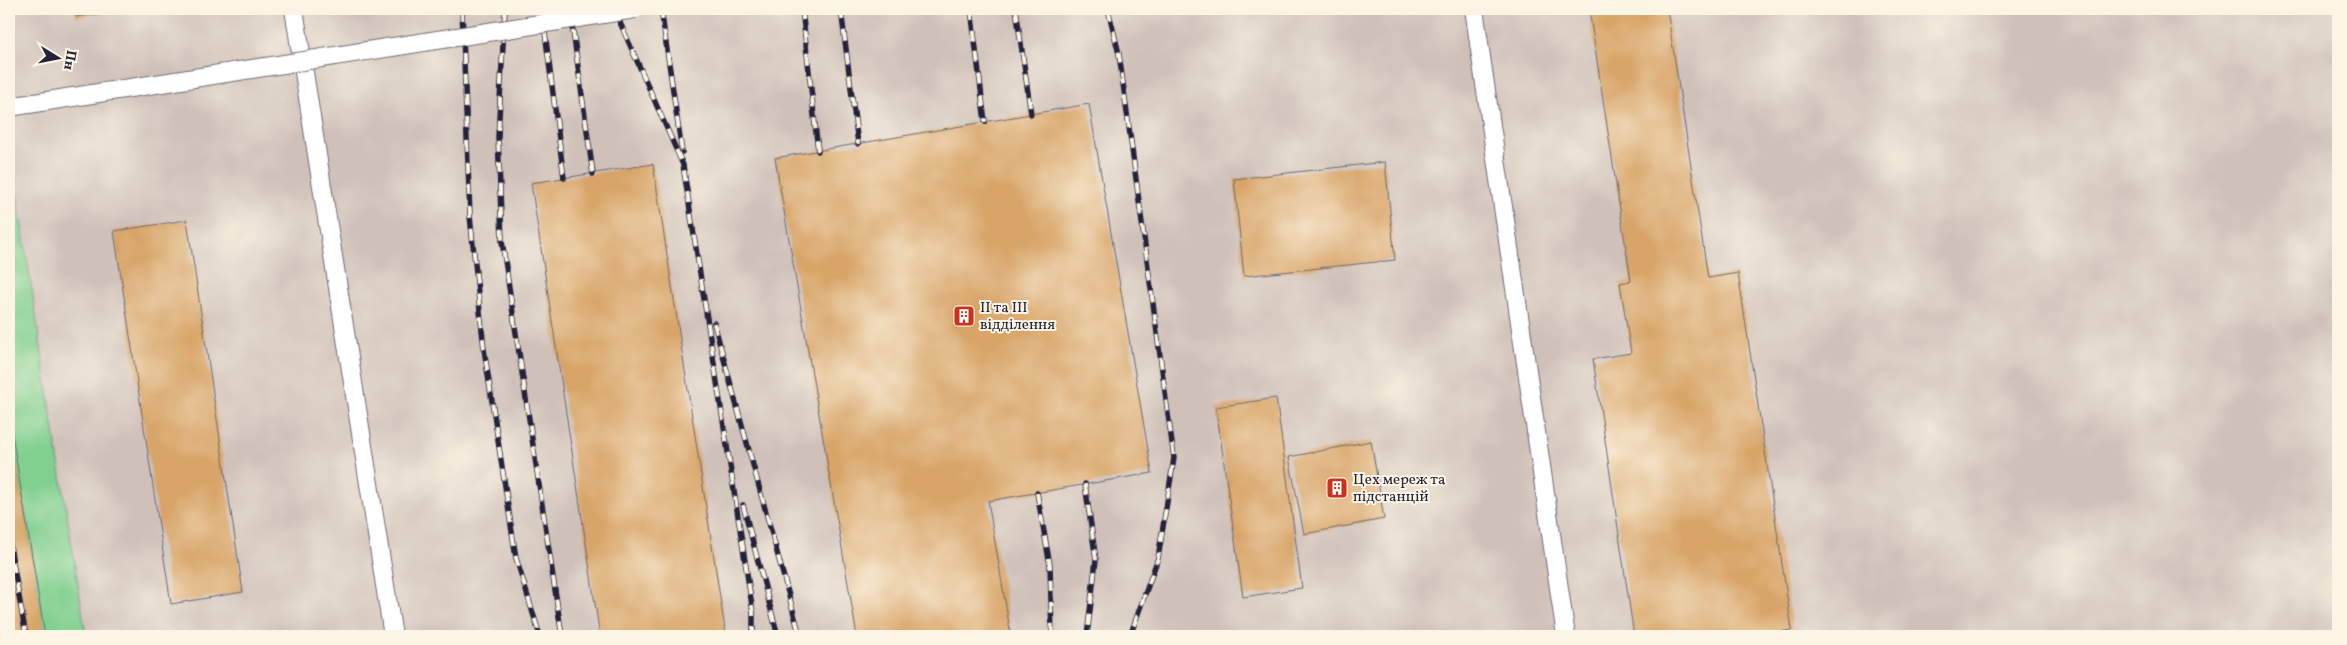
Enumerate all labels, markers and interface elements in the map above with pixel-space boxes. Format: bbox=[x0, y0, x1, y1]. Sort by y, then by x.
north arrow bbox=[32, 32, 82, 82]
text: Пн bbox=[58, 49, 80, 71]
place label: II та III відділення bbox=[980, 298, 1055, 336]
building icon: II та III відділення bbox=[952, 304, 976, 328]
place label: Цех мереж та підстанцій bbox=[1353, 470, 1445, 508]
building icon: Цех мереж та підстанцій bbox=[1325, 476, 1349, 500]

